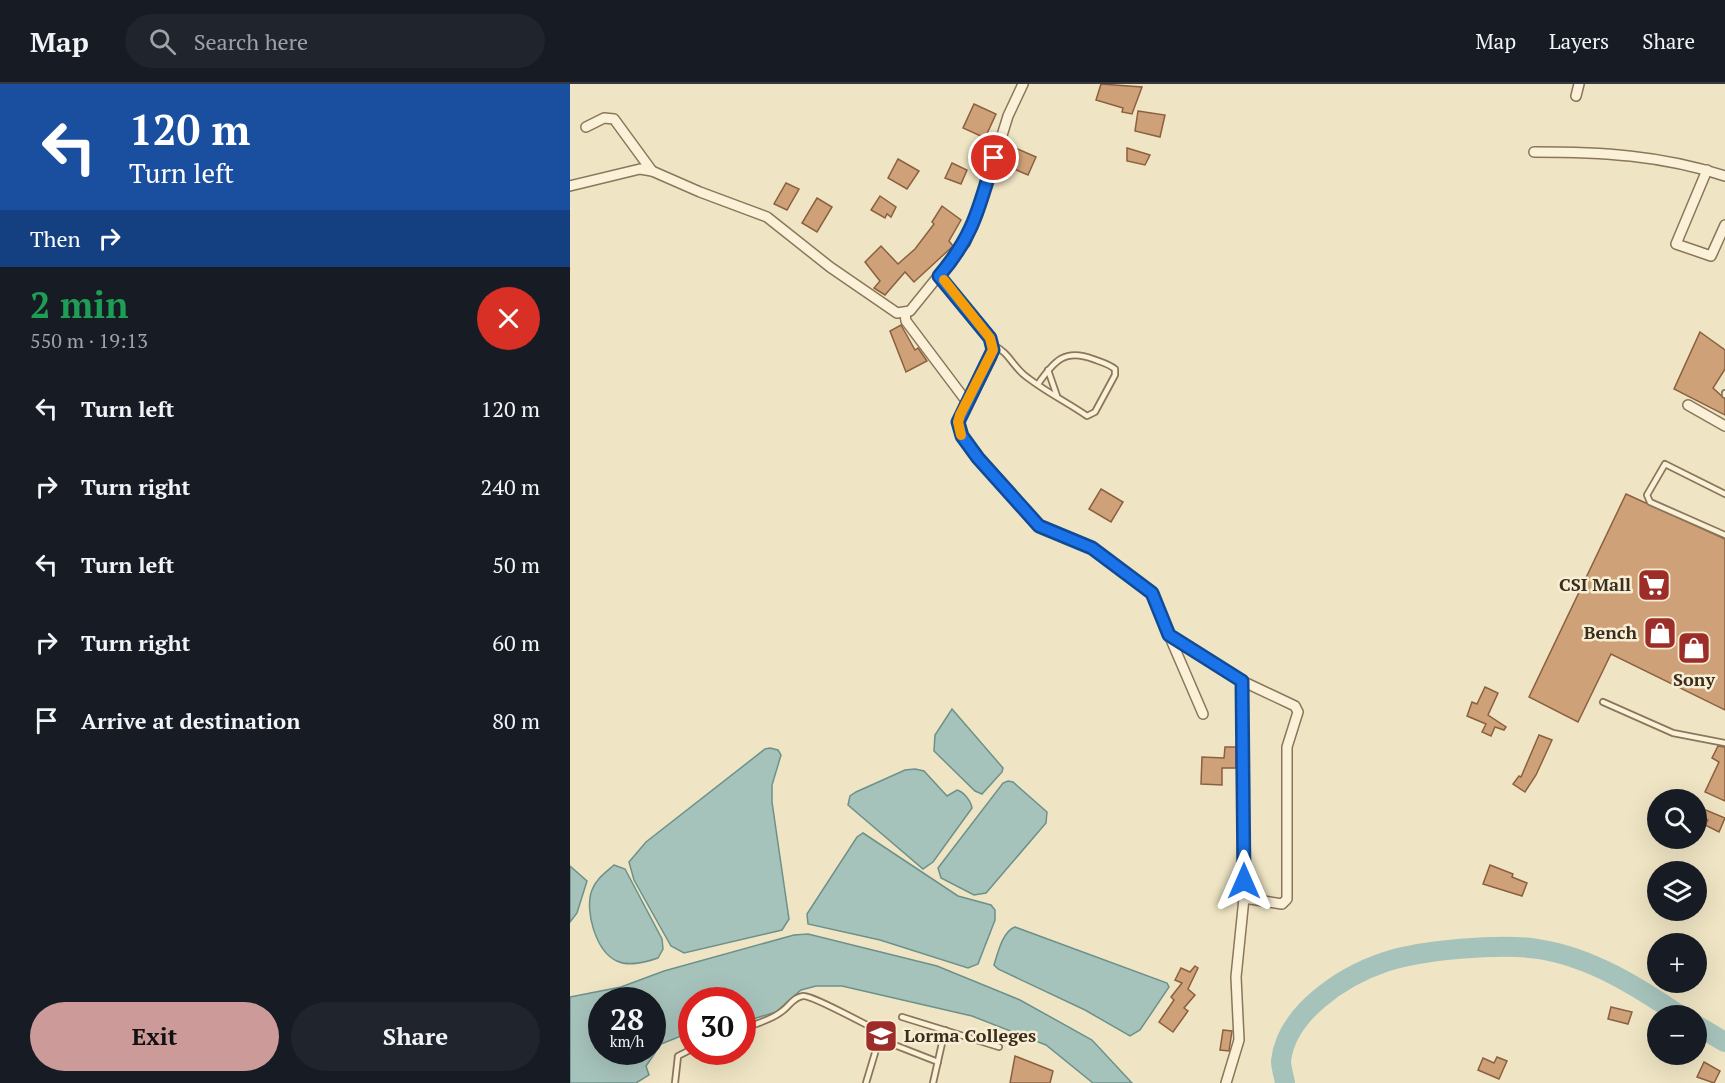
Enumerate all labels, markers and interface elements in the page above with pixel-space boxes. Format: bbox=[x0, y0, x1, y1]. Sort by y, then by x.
search box bbox=[125, 14, 545, 68]
text: Map bbox=[30, 23, 89, 60]
icon: search bbox=[146, 25, 179, 58]
text: Search here bbox=[194, 27, 308, 56]
text: Map bbox=[1475, 27, 1516, 55]
text: Layers bbox=[1549, 27, 1609, 55]
text: Share bbox=[1642, 27, 1695, 55]
text: 120 m bbox=[129, 101, 250, 157]
icon: left bbox=[30, 108, 108, 186]
pin bbox=[968, 132, 1019, 183]
icon: arrive bbox=[977, 141, 1010, 174]
text: Turn left bbox=[129, 155, 234, 191]
icon: right bbox=[93, 222, 126, 255]
text: Then bbox=[30, 224, 81, 253]
text: 2 min bbox=[30, 281, 128, 328]
button: close bbox=[477, 287, 540, 350]
text: 550 m · 19:13 bbox=[30, 327, 148, 354]
icon: left bbox=[30, 392, 63, 425]
text: Turn left bbox=[81, 394, 174, 423]
text: 120 m bbox=[480, 394, 540, 423]
icon: right bbox=[30, 470, 63, 503]
text: Turn right bbox=[81, 472, 190, 501]
text: 240 m bbox=[480, 472, 540, 501]
icon: left bbox=[30, 548, 63, 581]
text: Turn left bbox=[81, 550, 174, 579]
text: 50 m bbox=[492, 550, 540, 579]
supermarket icon: CSI Mall bbox=[1636, 567, 1672, 603]
place label: CSI Mall bbox=[1559, 572, 1631, 596]
shop icon: Bench bbox=[1642, 615, 1678, 651]
place label: Bench bbox=[1584, 620, 1637, 644]
icon: right bbox=[30, 626, 63, 659]
text: Turn right bbox=[81, 628, 190, 657]
text: 60 m bbox=[492, 628, 540, 657]
shop icon: Sony bbox=[1676, 630, 1712, 666]
place label: Sony bbox=[1673, 667, 1715, 691]
icon: arrive bbox=[30, 704, 63, 737]
text: Arrive at destination bbox=[81, 706, 300, 735]
text: 80 m bbox=[492, 706, 540, 735]
map controls bbox=[1647, 789, 1707, 1065]
button: search bbox=[1647, 789, 1707, 849]
position arrow bbox=[1212, 849, 1276, 913]
button: layers bbox=[1647, 861, 1707, 921]
button: + bbox=[1647, 933, 1707, 993]
speed limit sign: 30 bbox=[678, 987, 756, 1065]
text: 28 bbox=[610, 999, 644, 1039]
button: Exit bbox=[30, 1002, 279, 1071]
button: Share bbox=[291, 1002, 540, 1071]
button: − bbox=[1647, 1005, 1707, 1065]
school or university icon: Lorma Colleges bbox=[863, 1018, 899, 1054]
place label: Lorma Colleges bbox=[904, 1023, 1036, 1047]
text: km/h bbox=[610, 1031, 644, 1051]

